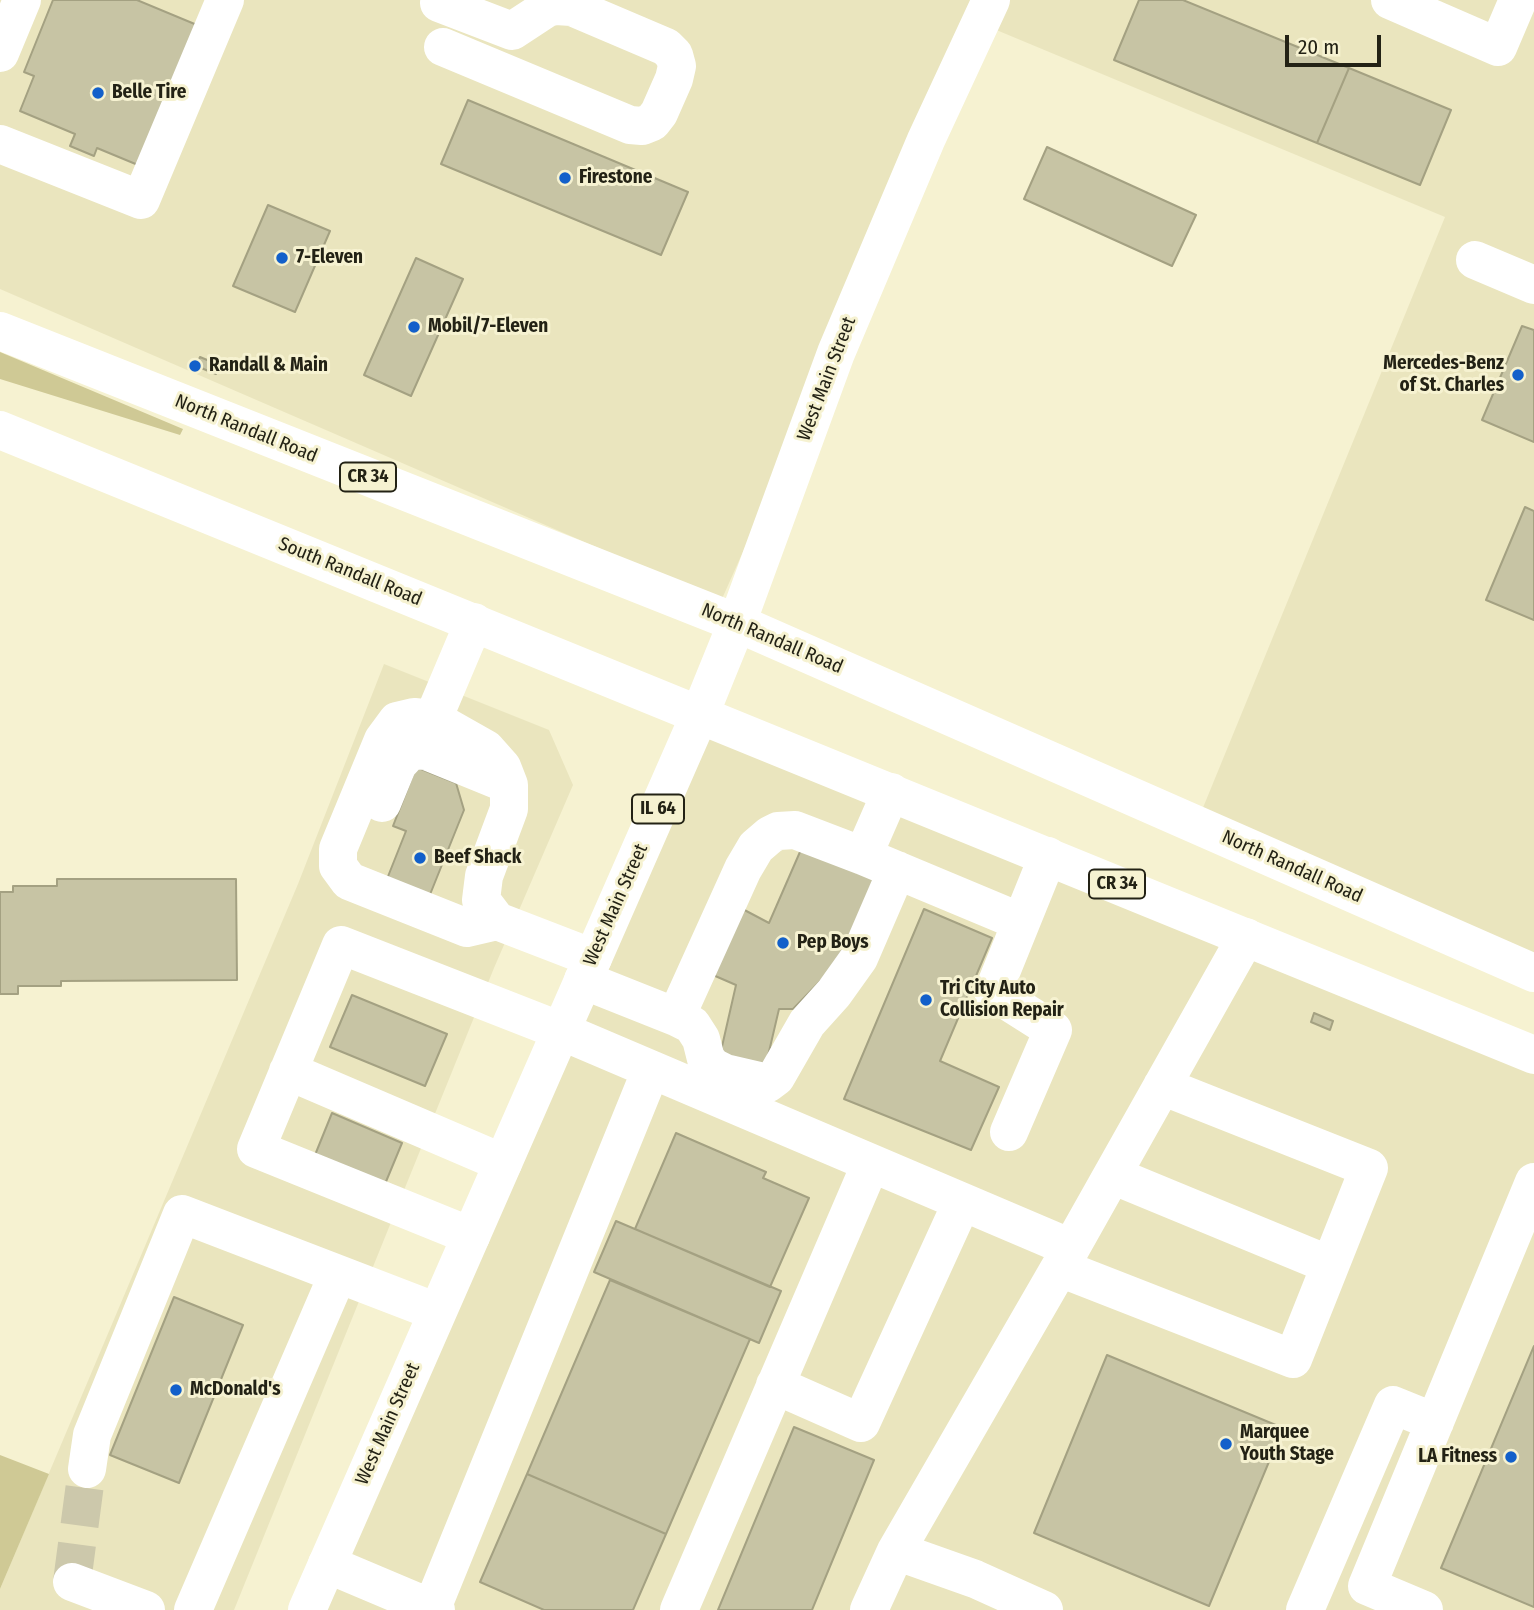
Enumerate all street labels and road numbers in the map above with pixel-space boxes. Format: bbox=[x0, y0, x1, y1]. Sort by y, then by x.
street label: West Main Street bbox=[793, 314, 861, 444]
street label: North Randall Road bbox=[171, 390, 321, 468]
road number: CR 34 bbox=[340, 462, 396, 491]
street label: South Randall Road bbox=[275, 533, 425, 611]
street label: North Randall Road bbox=[698, 599, 846, 679]
road number: IL 64 bbox=[632, 794, 684, 824]
street label: North Randall Road bbox=[1218, 826, 1366, 908]
street label: West Main Street bbox=[579, 841, 653, 969]
road number: CR 34 bbox=[1089, 870, 1145, 898]
street label: West Main Street bbox=[351, 1360, 425, 1488]

